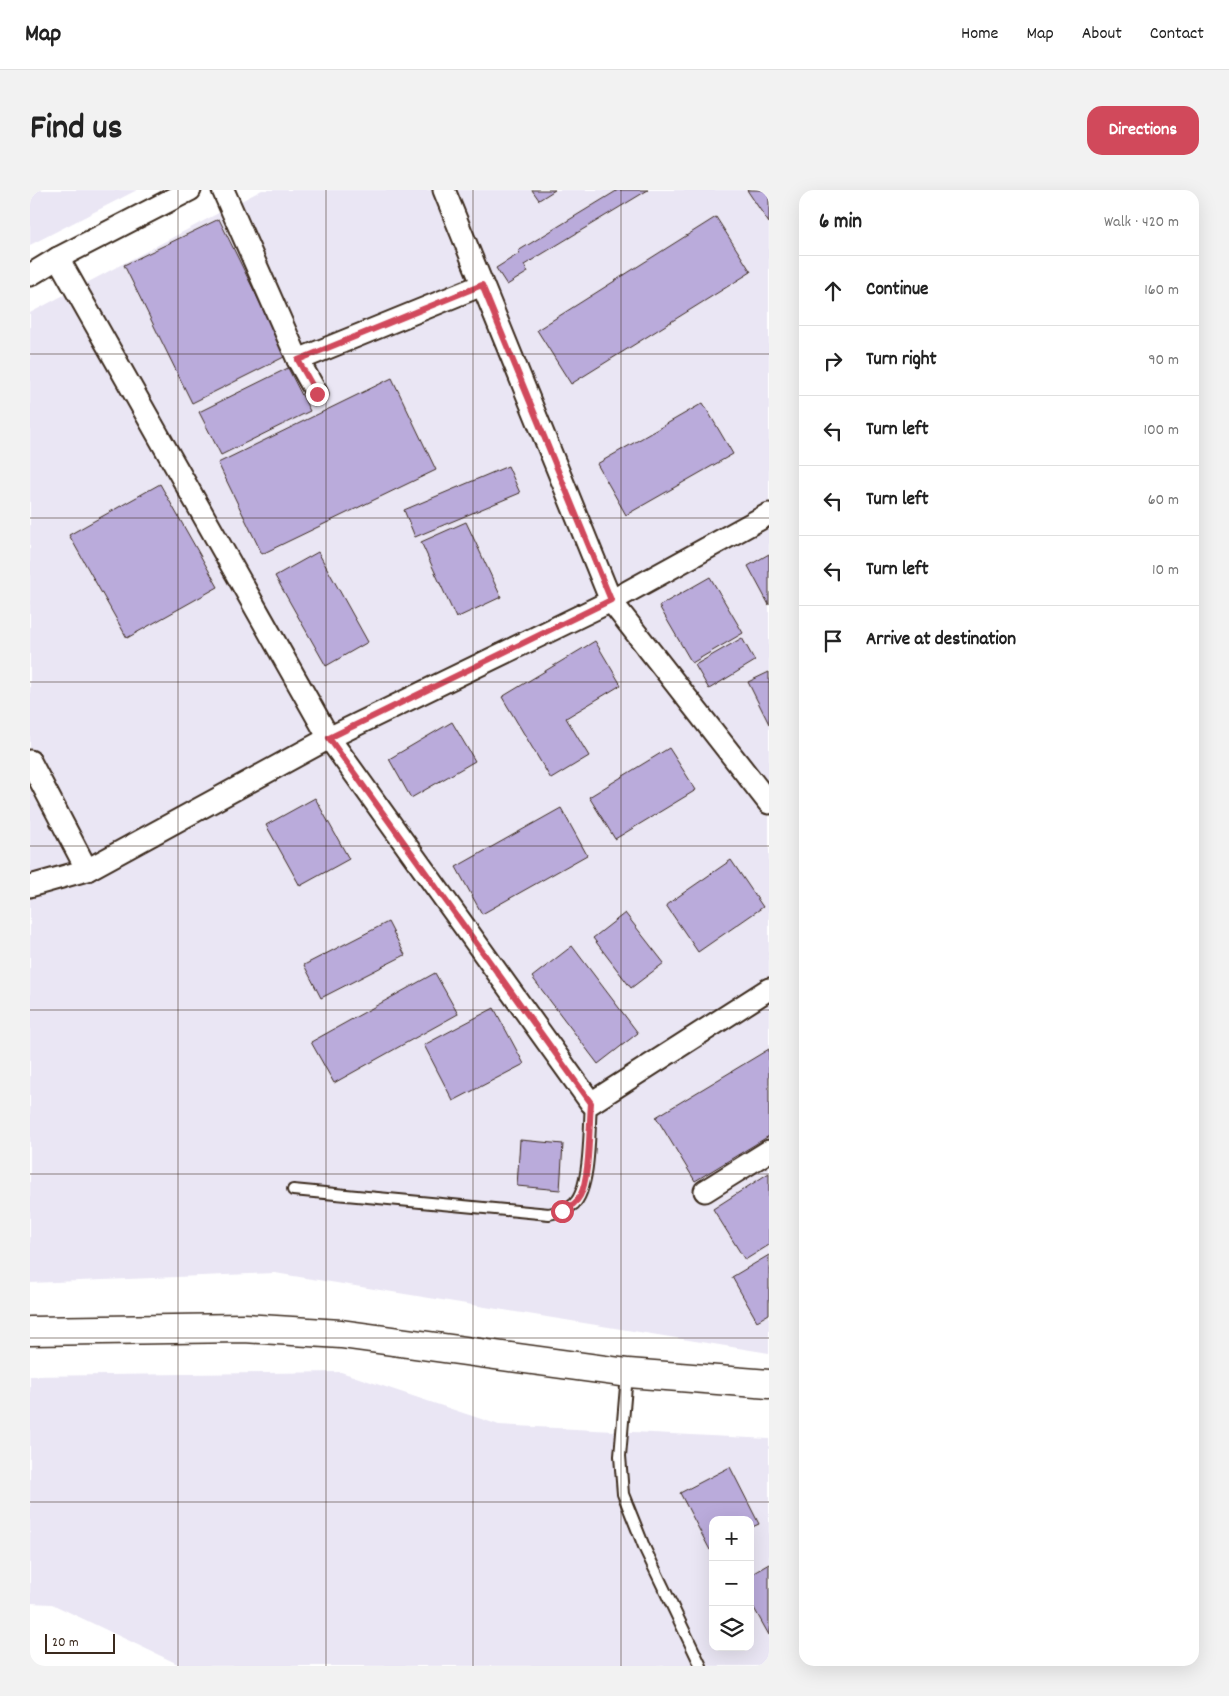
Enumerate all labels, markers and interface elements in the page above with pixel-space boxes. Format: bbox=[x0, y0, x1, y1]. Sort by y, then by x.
text: Map bbox=[25, 18, 61, 52]
text: Home bbox=[961, 22, 998, 47]
text: Map bbox=[1026, 22, 1054, 47]
text: About bbox=[1082, 22, 1122, 47]
text: Contact bbox=[1150, 22, 1204, 47]
text: Find us bbox=[30, 105, 122, 155]
button: Directions bbox=[1087, 106, 1199, 155]
text: 6 min bbox=[819, 208, 862, 238]
text: Walk · 420 m bbox=[1104, 211, 1179, 234]
icon: ahead bbox=[819, 277, 847, 305]
text: Continue bbox=[866, 277, 928, 304]
text: 160 m bbox=[1144, 279, 1179, 302]
icon: right bbox=[819, 347, 847, 375]
text: Turn right bbox=[866, 347, 937, 374]
text: 90 m bbox=[1148, 349, 1179, 372]
route end bbox=[306, 383, 329, 406]
icon: left bbox=[819, 417, 847, 445]
text: Turn left bbox=[866, 417, 929, 444]
text: 100 m bbox=[1143, 419, 1179, 442]
icon: left bbox=[819, 487, 847, 515]
text: Turn left bbox=[866, 487, 929, 514]
text: 60 m bbox=[1148, 489, 1179, 512]
icon: left bbox=[819, 557, 847, 585]
text: Turn left bbox=[866, 557, 929, 584]
text: 10 m bbox=[1152, 559, 1179, 582]
icon: arrive bbox=[819, 627, 847, 655]
text: Arrive at destination bbox=[866, 627, 1016, 654]
route start bbox=[551, 1200, 574, 1223]
map controls bbox=[709, 1516, 754, 1651]
button: + bbox=[709, 1516, 754, 1561]
button: − bbox=[709, 1561, 754, 1606]
button: layers bbox=[709, 1606, 754, 1651]
scale bar bbox=[45, 1631, 115, 1654]
text: 20 m bbox=[52, 1633, 79, 1653]

